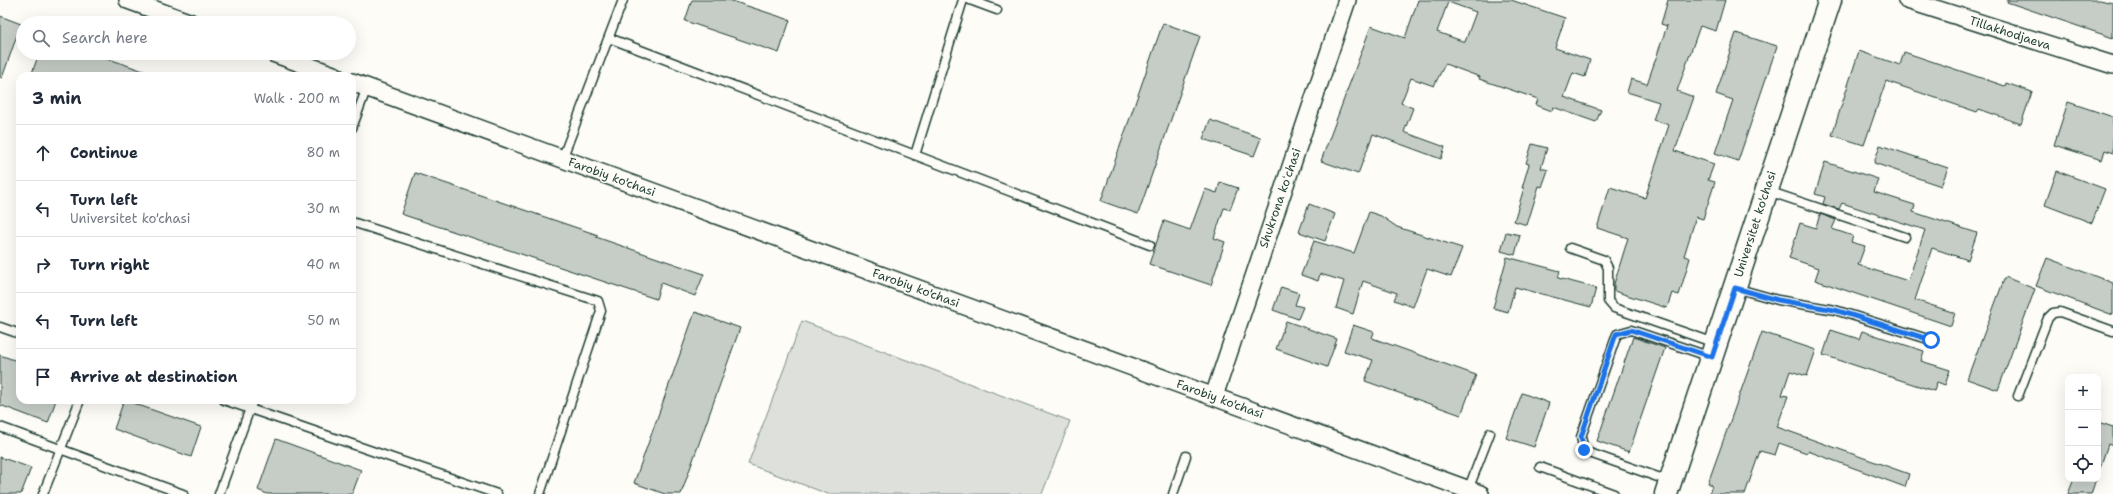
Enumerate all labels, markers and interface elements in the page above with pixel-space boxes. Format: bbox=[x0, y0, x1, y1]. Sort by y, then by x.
street label: Tillakhodjaeva bbox=[1967, 12, 2053, 54]
search box bbox=[16, 16, 356, 60]
icon: search bbox=[30, 27, 52, 49]
text: Search here bbox=[62, 28, 148, 48]
text: 3 min bbox=[32, 87, 82, 109]
text: Walk · 200 m bbox=[254, 90, 340, 107]
icon: ahead bbox=[32, 142, 54, 164]
text: Continue bbox=[70, 143, 138, 163]
text: 80 m bbox=[306, 144, 340, 161]
street label: Shukrona koʻchasi bbox=[1255, 146, 1305, 250]
street label: Farobiy ko'chasi bbox=[566, 154, 658, 200]
street label: Universitet ko'chasi bbox=[1730, 169, 1780, 279]
text: Turn left bbox=[70, 190, 138, 210]
icon: left bbox=[32, 198, 54, 220]
text: 30 m bbox=[306, 200, 340, 217]
text: Universitet ko'chasi bbox=[70, 210, 190, 227]
icon: right bbox=[32, 254, 54, 276]
text: Turn right bbox=[70, 255, 150, 275]
text: 40 m bbox=[306, 256, 340, 273]
street label: Farobiy ko'chasi bbox=[870, 265, 962, 311]
icon: left bbox=[32, 310, 54, 332]
text: Turn left bbox=[70, 311, 138, 331]
text: 50 m bbox=[307, 312, 340, 329]
route start bbox=[1922, 331, 1940, 349]
icon: arrive bbox=[32, 366, 54, 388]
text: Arrive at destination bbox=[70, 367, 238, 387]
map controls bbox=[2065, 374, 2101, 482]
button: + bbox=[2065, 374, 2101, 410]
street label: Farobiy ko'chasi bbox=[1174, 376, 1266, 422]
button: − bbox=[2065, 410, 2101, 446]
route end bbox=[1575, 441, 1593, 459]
button: locate bbox=[2065, 446, 2101, 482]

